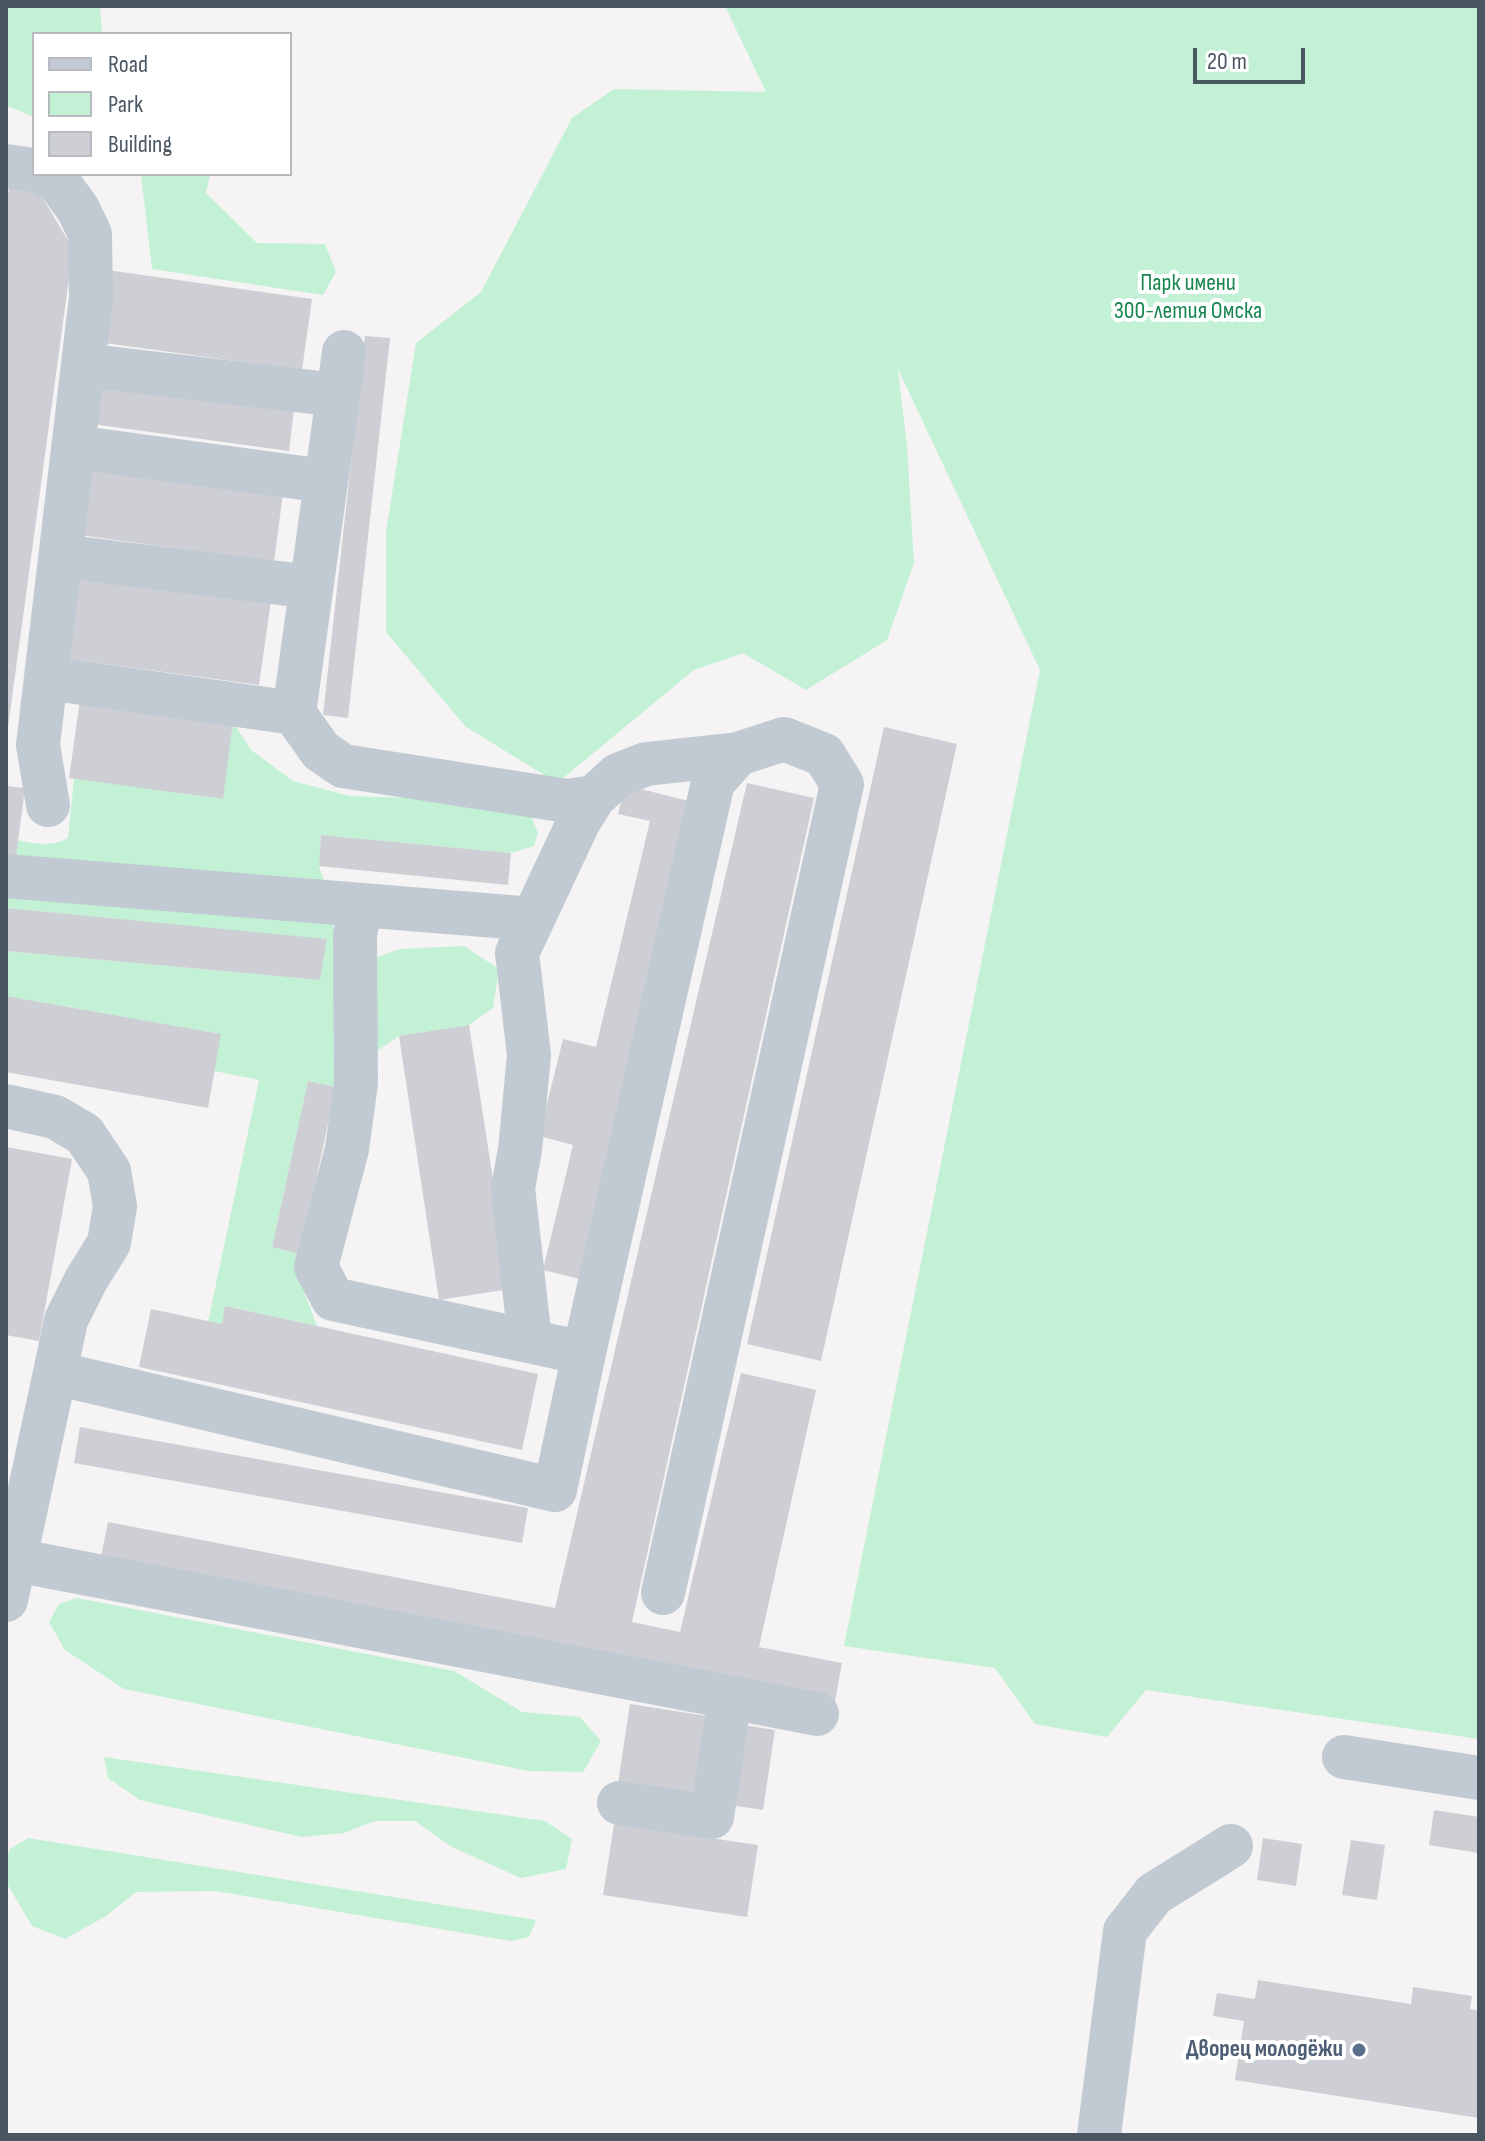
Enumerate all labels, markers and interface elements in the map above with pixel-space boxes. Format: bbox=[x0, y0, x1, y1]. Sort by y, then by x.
legend bbox=[32, 32, 292, 176]
scale bar bbox=[1197, 32, 1309, 82]
text: 20 m bbox=[1207, 47, 1247, 76]
text: Road bbox=[108, 50, 148, 79]
text: Park bbox=[108, 90, 143, 119]
text: Building bbox=[108, 130, 172, 159]
park label: Парк имени 300-летия Омска bbox=[1114, 270, 1262, 326]
place label: Дворец молодёжи bbox=[1186, 2036, 1343, 2064]
marker: Дворец молодёжи bbox=[1350, 2041, 1368, 2059]

